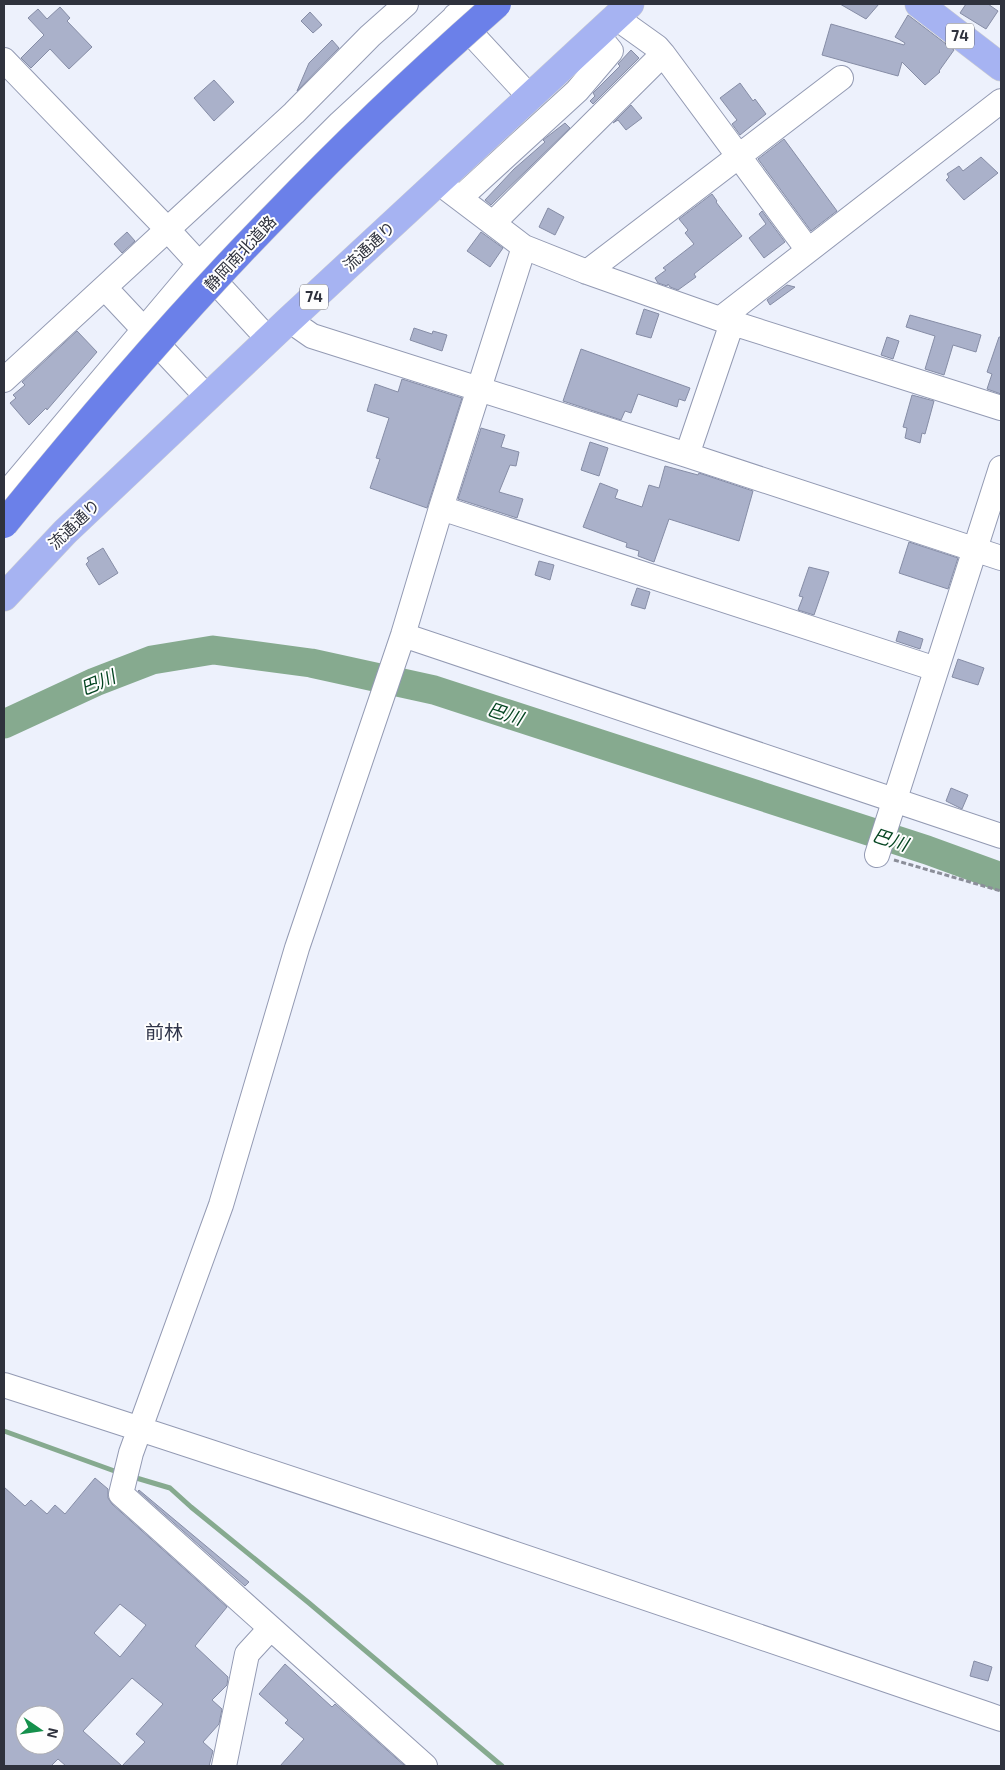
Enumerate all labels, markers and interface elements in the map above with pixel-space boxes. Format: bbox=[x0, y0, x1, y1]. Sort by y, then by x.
road number: 74 bbox=[946, 24, 974, 48]
street label: 静岡南北道路 bbox=[200, 211, 279, 294]
street label: 流通通り bbox=[339, 217, 399, 274]
road number: 74 bbox=[300, 284, 328, 310]
street label: 流通通り bbox=[44, 495, 103, 553]
water label: 巴川 bbox=[77, 664, 120, 699]
water label: 巴川 bbox=[485, 697, 528, 730]
water label: 巴川 bbox=[870, 823, 913, 856]
district label: 前林 bbox=[145, 1020, 183, 1043]
north arrow bbox=[15, 1705, 65, 1755]
text: N bbox=[44, 1726, 63, 1740]

